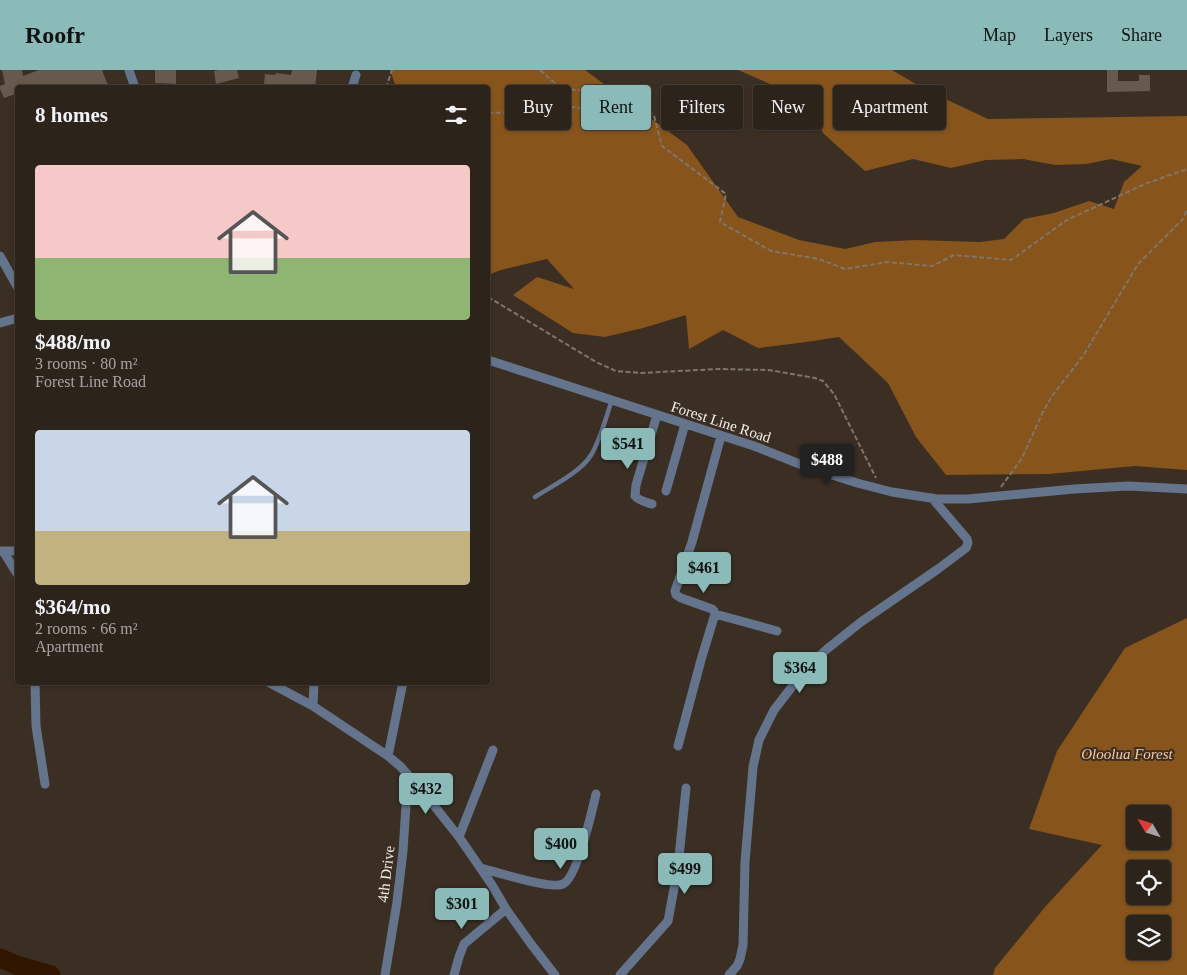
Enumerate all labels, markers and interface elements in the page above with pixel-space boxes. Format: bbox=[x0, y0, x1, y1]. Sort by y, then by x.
text: Roofr bbox=[25, 22, 85, 48]
text: Map bbox=[983, 25, 1016, 45]
text: Layers bbox=[1044, 25, 1093, 45]
text: Share bbox=[1121, 25, 1162, 45]
chip: Buy bbox=[505, 85, 571, 130]
chip: Rent bbox=[581, 85, 651, 130]
chip: Filters bbox=[661, 85, 743, 130]
chip: New bbox=[753, 85, 823, 130]
chip: Apartment bbox=[833, 85, 946, 130]
icon: filters bbox=[442, 101, 470, 129]
text: 8 homes bbox=[35, 103, 108, 127]
icon: home bbox=[208, 197, 298, 287]
text: $488/mo bbox=[35, 330, 111, 354]
text: 3 rooms · 80 m² bbox=[35, 355, 138, 372]
text: Forest Line Road bbox=[35, 373, 146, 390]
street label: Forest Line Road bbox=[669, 398, 773, 446]
pin: $541 bbox=[598, 428, 658, 470]
text: $541 bbox=[612, 435, 644, 452]
pin: $488 bbox=[797, 444, 857, 486]
text: $488 bbox=[811, 451, 843, 468]
icon: home bbox=[208, 462, 298, 552]
pin: $461 bbox=[674, 552, 734, 594]
text: $461 bbox=[688, 559, 720, 576]
text: $364/mo bbox=[35, 595, 111, 619]
text: 2 rooms · 66 m² bbox=[35, 620, 138, 637]
text: Apartment bbox=[35, 638, 103, 655]
pin: $364 bbox=[770, 652, 830, 694]
text: $364 bbox=[784, 659, 816, 676]
park label: Oloolua Forest bbox=[1081, 746, 1174, 762]
pin: $432 bbox=[396, 772, 456, 815]
text: $432 bbox=[410, 780, 442, 797]
north arrow bbox=[1126, 805, 1171, 850]
map controls bbox=[1126, 805, 1171, 960]
pin: $400 bbox=[531, 828, 591, 870]
text: $400 bbox=[545, 835, 577, 852]
street label: 4th Drive bbox=[375, 844, 397, 903]
pin: $499 bbox=[655, 852, 715, 895]
text: $499 bbox=[669, 860, 701, 877]
button: locate bbox=[1126, 860, 1171, 905]
pin: $301 bbox=[432, 888, 492, 930]
text: $301 bbox=[446, 895, 478, 912]
button: layers bbox=[1126, 915, 1171, 960]

